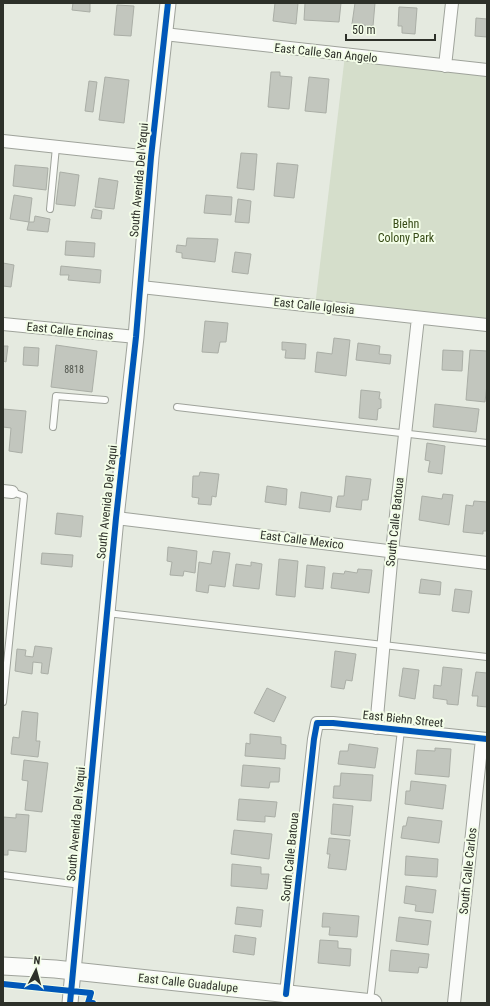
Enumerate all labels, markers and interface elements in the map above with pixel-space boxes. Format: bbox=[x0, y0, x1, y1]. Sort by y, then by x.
scale bar bbox=[346, 16, 435, 42]
text: 50 m bbox=[352, 23, 376, 37]
street label: East Calle San Angelo bbox=[274, 41, 378, 65]
street label: South Avenida Del Yaqui bbox=[127, 122, 151, 238]
park label: Biehn Colony Park bbox=[378, 217, 435, 245]
street label: East Calle Iglesia bbox=[273, 295, 355, 317]
street label: East Calle Encinas bbox=[26, 319, 114, 343]
house number: 8818 bbox=[64, 364, 84, 375]
street label: South Avenida Del Yaqui bbox=[94, 444, 120, 560]
street label: South Calle Batoua bbox=[383, 476, 407, 567]
street label: East Calle Mexico bbox=[259, 528, 345, 552]
street label: East Biehn Street bbox=[362, 708, 444, 730]
street label: South Avenida Del Yaqui bbox=[64, 766, 88, 882]
street label: South Calle Batoua bbox=[278, 811, 302, 902]
street label: South Calle Carlos bbox=[456, 827, 480, 915]
north arrow bbox=[16, 950, 56, 990]
text: N bbox=[33, 954, 41, 967]
street label: East Calle Guadalupe bbox=[137, 971, 239, 995]

